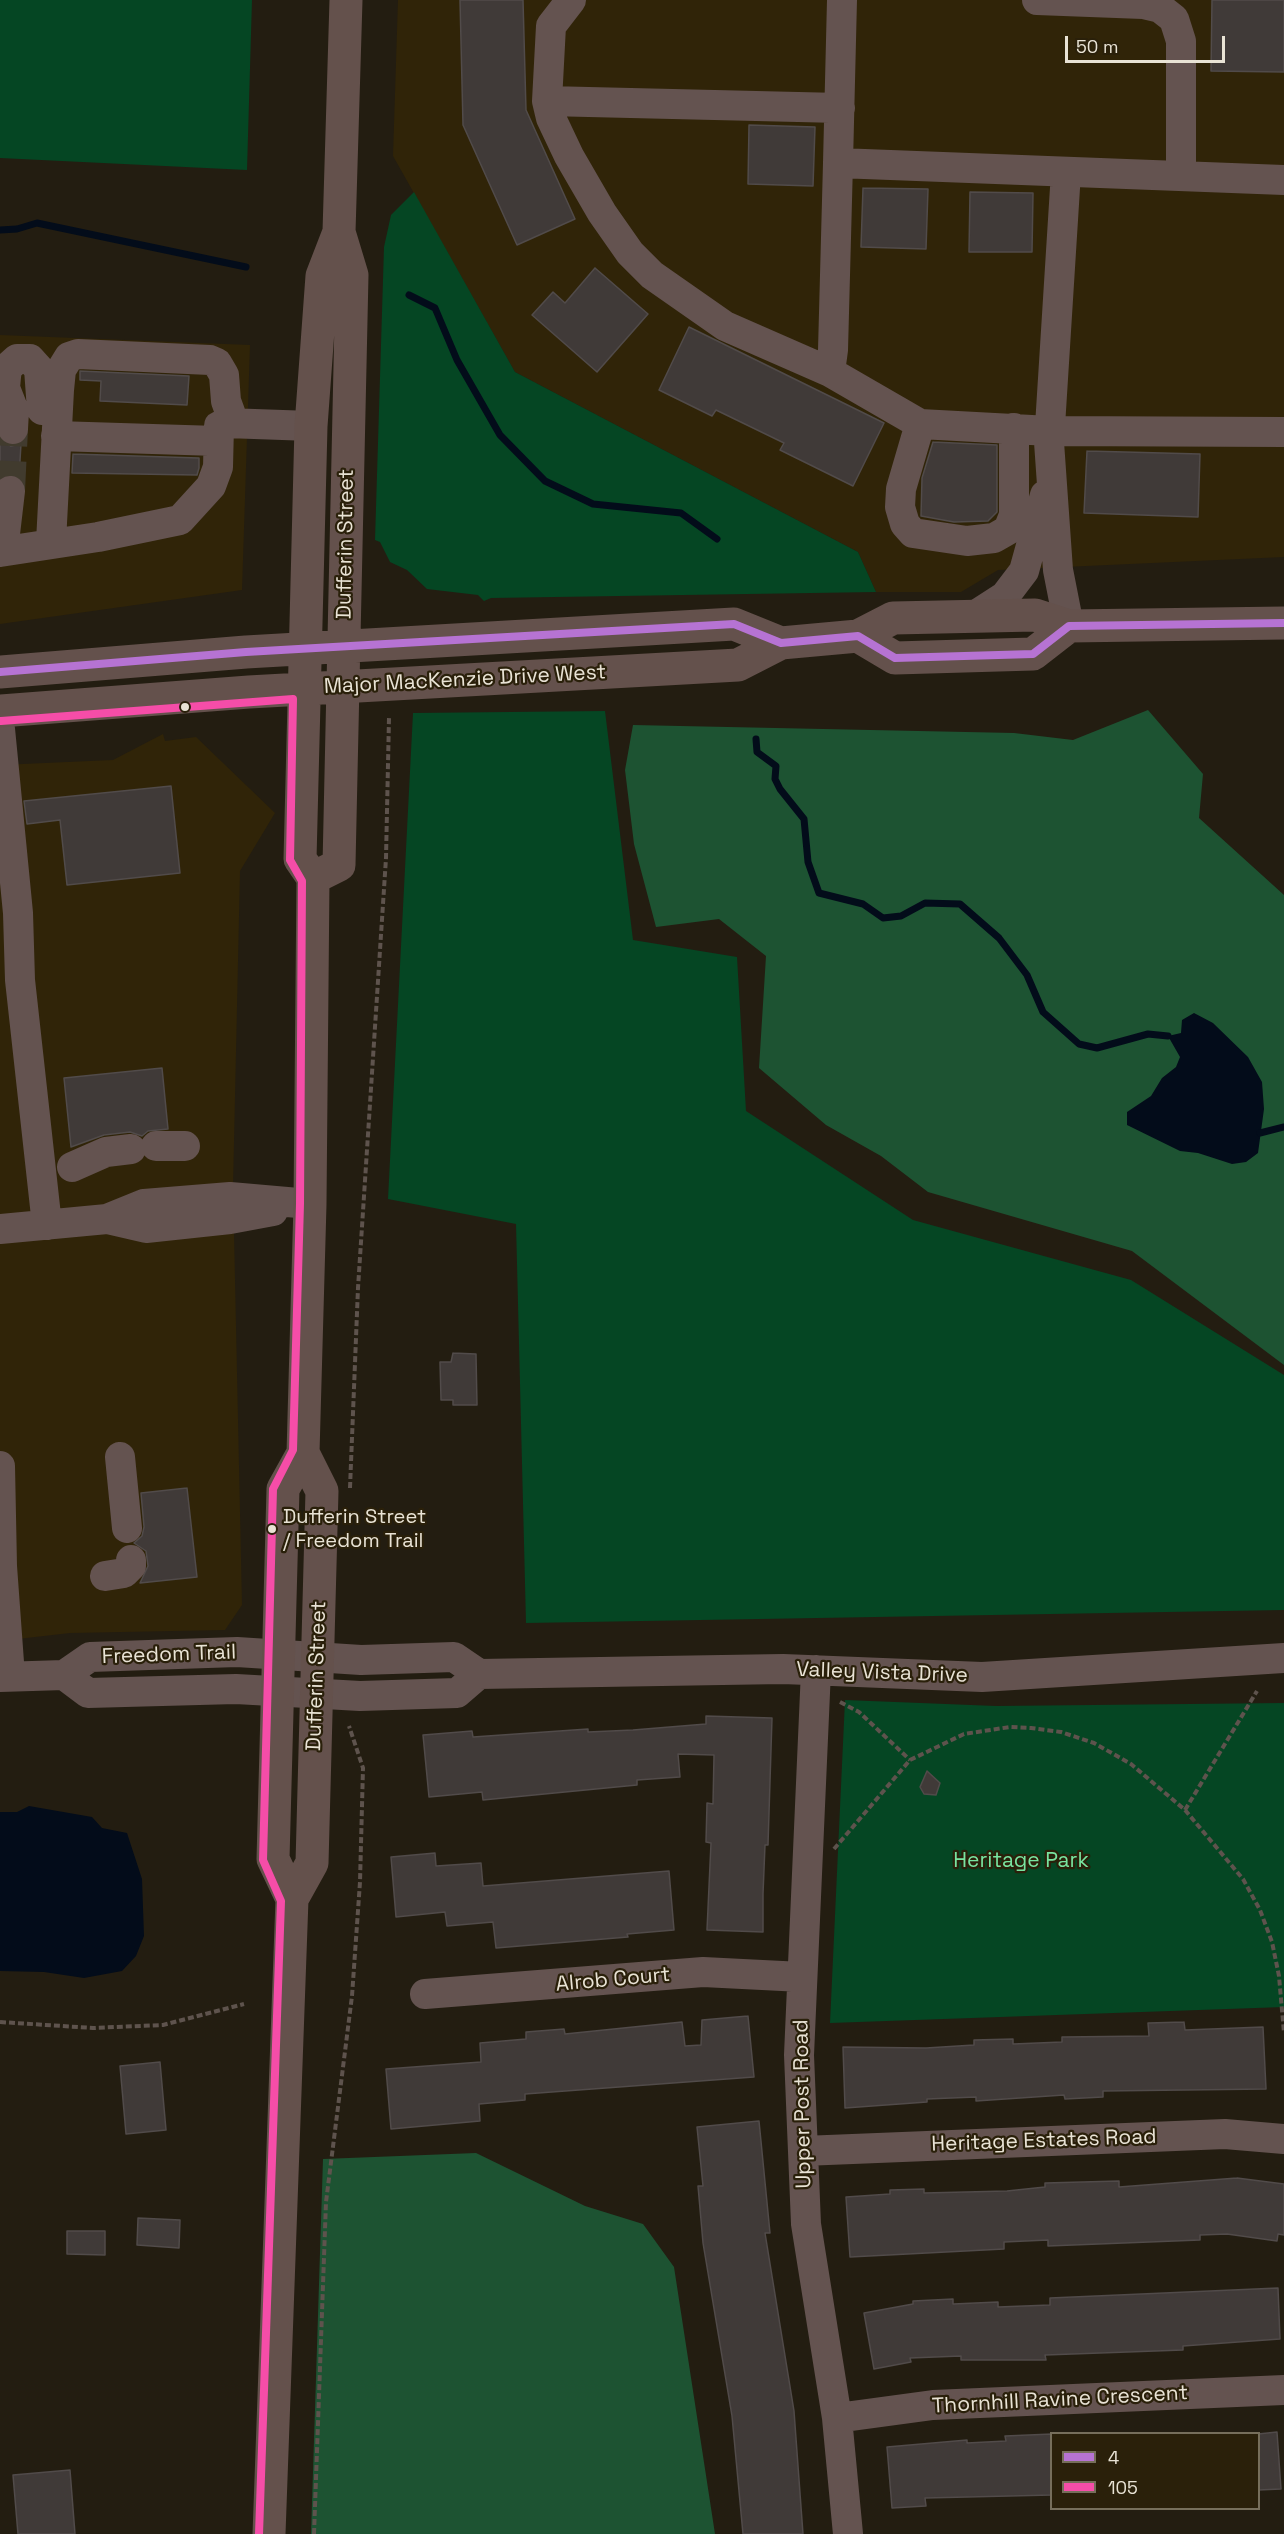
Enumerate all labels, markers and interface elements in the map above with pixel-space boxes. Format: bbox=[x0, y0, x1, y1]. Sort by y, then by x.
scale bar bbox=[1068, 24, 1228, 62]
text: 50 m bbox=[1076, 35, 1118, 58]
street label: Dufferin Street bbox=[332, 469, 360, 619]
street label: Major MacKenzie Drive West bbox=[323, 660, 607, 700]
unlabelled marker bbox=[179, 701, 191, 713]
place label: Dufferin Street / Freedom Trail bbox=[283, 1506, 426, 1553]
marker: Dufferin Street / Freedom Trail bbox=[266, 1523, 278, 1535]
street label: Dufferin Street bbox=[302, 1600, 332, 1752]
street label: Freedom Trail bbox=[101, 1640, 237, 1670]
street label: Valley Vista Drive bbox=[796, 1657, 968, 1689]
park label: Heritage Park bbox=[953, 1848, 1089, 1874]
street label: Alrob Court bbox=[555, 1962, 671, 1998]
street label: Upper Post Road bbox=[789, 2019, 817, 2189]
street label: Heritage Estates Road bbox=[931, 2124, 1157, 2158]
street label: Thornhill Ravine Crescent bbox=[931, 2381, 1189, 2419]
legend bbox=[1050, 2432, 1260, 2510]
text: 4 bbox=[1108, 2446, 1119, 2469]
text: 105 bbox=[1108, 2476, 1138, 2499]

